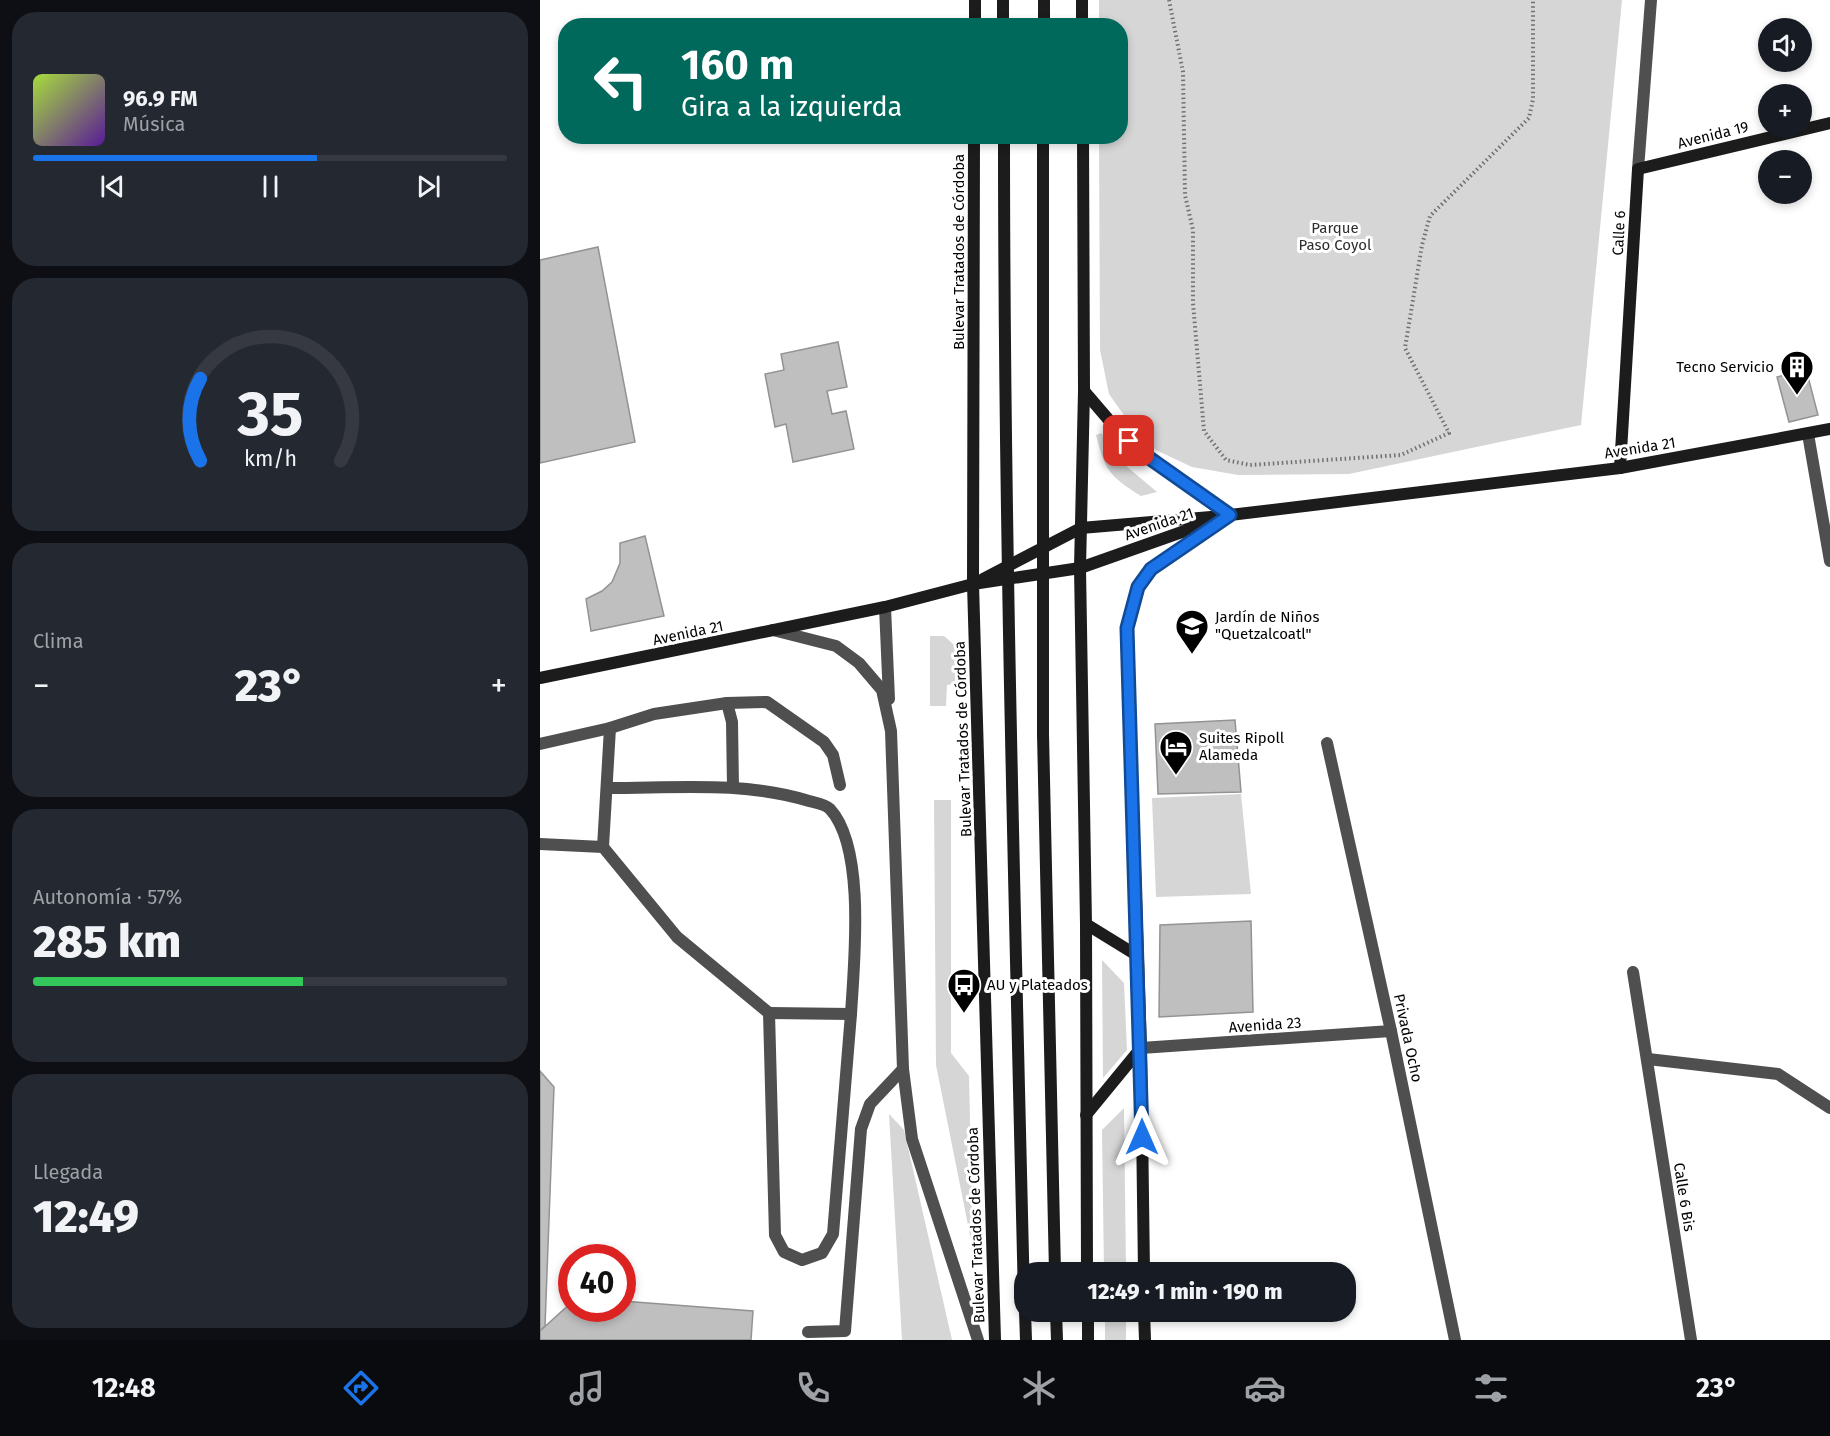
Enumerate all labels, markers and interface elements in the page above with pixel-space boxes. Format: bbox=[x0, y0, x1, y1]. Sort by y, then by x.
map controls bbox=[1758, 18, 1812, 204]
button: sound bbox=[1758, 18, 1812, 72]
text: 160 m bbox=[681, 40, 794, 90]
icon: left bbox=[582, 42, 660, 120]
button: + bbox=[1758, 84, 1812, 138]
text: 96.9 FM bbox=[123, 85, 198, 112]
text: Gira a la izquierda bbox=[681, 91, 902, 123]
text: Música bbox=[123, 112, 185, 136]
street label: Avenida 19 bbox=[1676, 117, 1751, 153]
button: − bbox=[1758, 150, 1812, 204]
street label: Bulevar Tratados de Córdoba bbox=[950, 154, 968, 350]
icon: previous bbox=[96, 170, 129, 203]
icon: pause bbox=[254, 170, 287, 203]
icon: next bbox=[412, 170, 445, 203]
street label: Calle 6 bbox=[1609, 210, 1629, 256]
park label: Parque Paso Coyol bbox=[1299, 219, 1372, 254]
building icon: Tecno Servicio bbox=[1779, 349, 1815, 396]
place label: Tecno Servicio bbox=[1676, 358, 1774, 376]
text: 35 bbox=[236, 378, 303, 453]
pin bbox=[1103, 415, 1154, 466]
icon: arrive bbox=[1112, 424, 1145, 457]
street label: Avenida 21 bbox=[1603, 433, 1677, 463]
text: km/h bbox=[243, 447, 297, 473]
street label: Avenida 21 bbox=[1122, 504, 1196, 544]
school or university icon: Jardín de Niños "Quetzalcoatl" bbox=[1174, 608, 1210, 655]
place label: Jardín de Niños "Quetzalcoatl" bbox=[1215, 608, 1319, 643]
street label: Avenida 21 bbox=[651, 617, 725, 649]
text: Clima bbox=[33, 629, 84, 653]
street label: Bulevar Tratados de Córdoba bbox=[951, 641, 975, 837]
text: 23° bbox=[235, 659, 305, 713]
text: − bbox=[33, 666, 50, 706]
text: + bbox=[491, 666, 507, 706]
hotel icon: Suites Ripoll Alameda bbox=[1158, 729, 1194, 776]
place label: Suites Ripoll Alameda bbox=[1199, 729, 1285, 764]
text: Autonomía · 57% bbox=[33, 885, 182, 909]
text: 285 km bbox=[33, 915, 181, 969]
bus stop icon: AU y Plateados bbox=[946, 967, 982, 1014]
place label: AU y Plateados bbox=[987, 976, 1088, 994]
street label: Privada Ocho bbox=[1390, 992, 1426, 1084]
street label: Avenida 23 bbox=[1228, 1013, 1302, 1037]
position arrow bbox=[1110, 1105, 1174, 1169]
street label: Bulevar Tratados de Córdoba bbox=[964, 1127, 988, 1323]
text: Llegada bbox=[33, 1160, 103, 1184]
street label: Calle 6 Bis bbox=[1670, 1161, 1698, 1233]
text: 12:49 bbox=[33, 1190, 139, 1244]
speed limit sign: 40 bbox=[558, 1244, 636, 1322]
text: 12:49 · 1 min · 190 m bbox=[1088, 1278, 1282, 1305]
icon: directions bbox=[340, 1367, 382, 1409]
icon: music bbox=[566, 1367, 608, 1409]
icon: phone bbox=[792, 1367, 834, 1409]
icon: climate bbox=[1018, 1367, 1060, 1409]
icon: car bbox=[1244, 1367, 1286, 1409]
icon: filters bbox=[1470, 1367, 1512, 1409]
text: 12:48 bbox=[92, 1372, 156, 1404]
text: 23° bbox=[1696, 1372, 1738, 1404]

